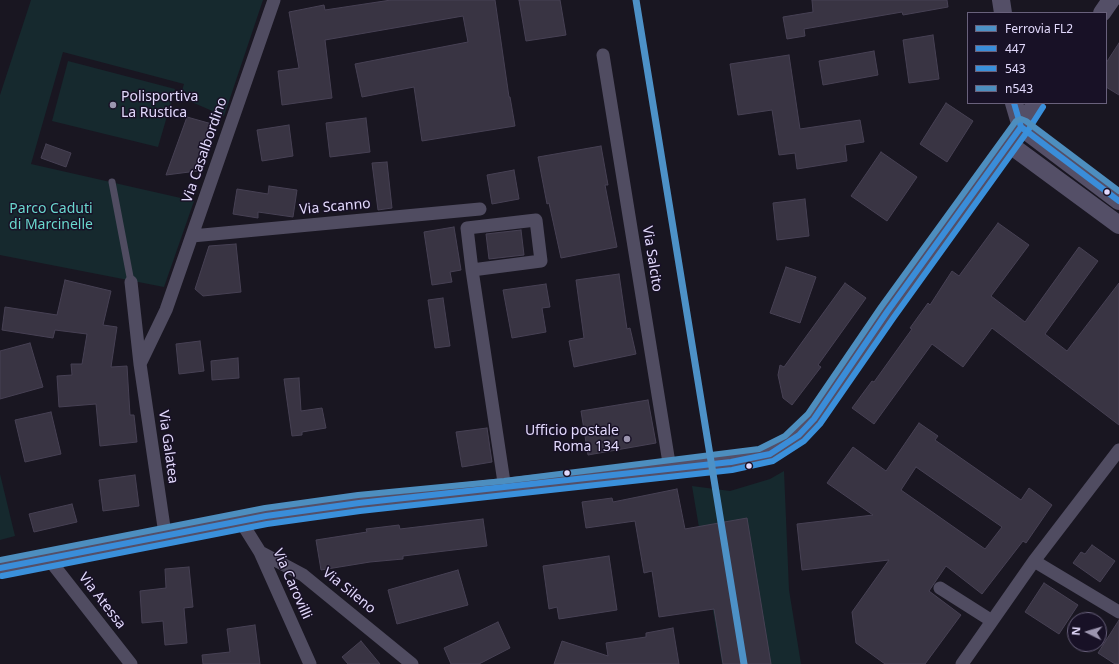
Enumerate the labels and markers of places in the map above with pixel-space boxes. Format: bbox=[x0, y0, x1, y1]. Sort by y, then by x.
place label: Polisportiva La Rustica bbox=[121, 89, 198, 122]
marker: Polisportiva La Rustica bbox=[108, 100, 118, 110]
unlabelled marker bbox=[1102, 187, 1112, 197]
place label: Ufficio postale Roma 134 bbox=[525, 423, 619, 456]
marker: Ufficio postale Roma 134 bbox=[622, 434, 632, 444]
unlabelled marker bbox=[744, 461, 754, 471]
unlabelled marker bbox=[562, 468, 572, 478]

